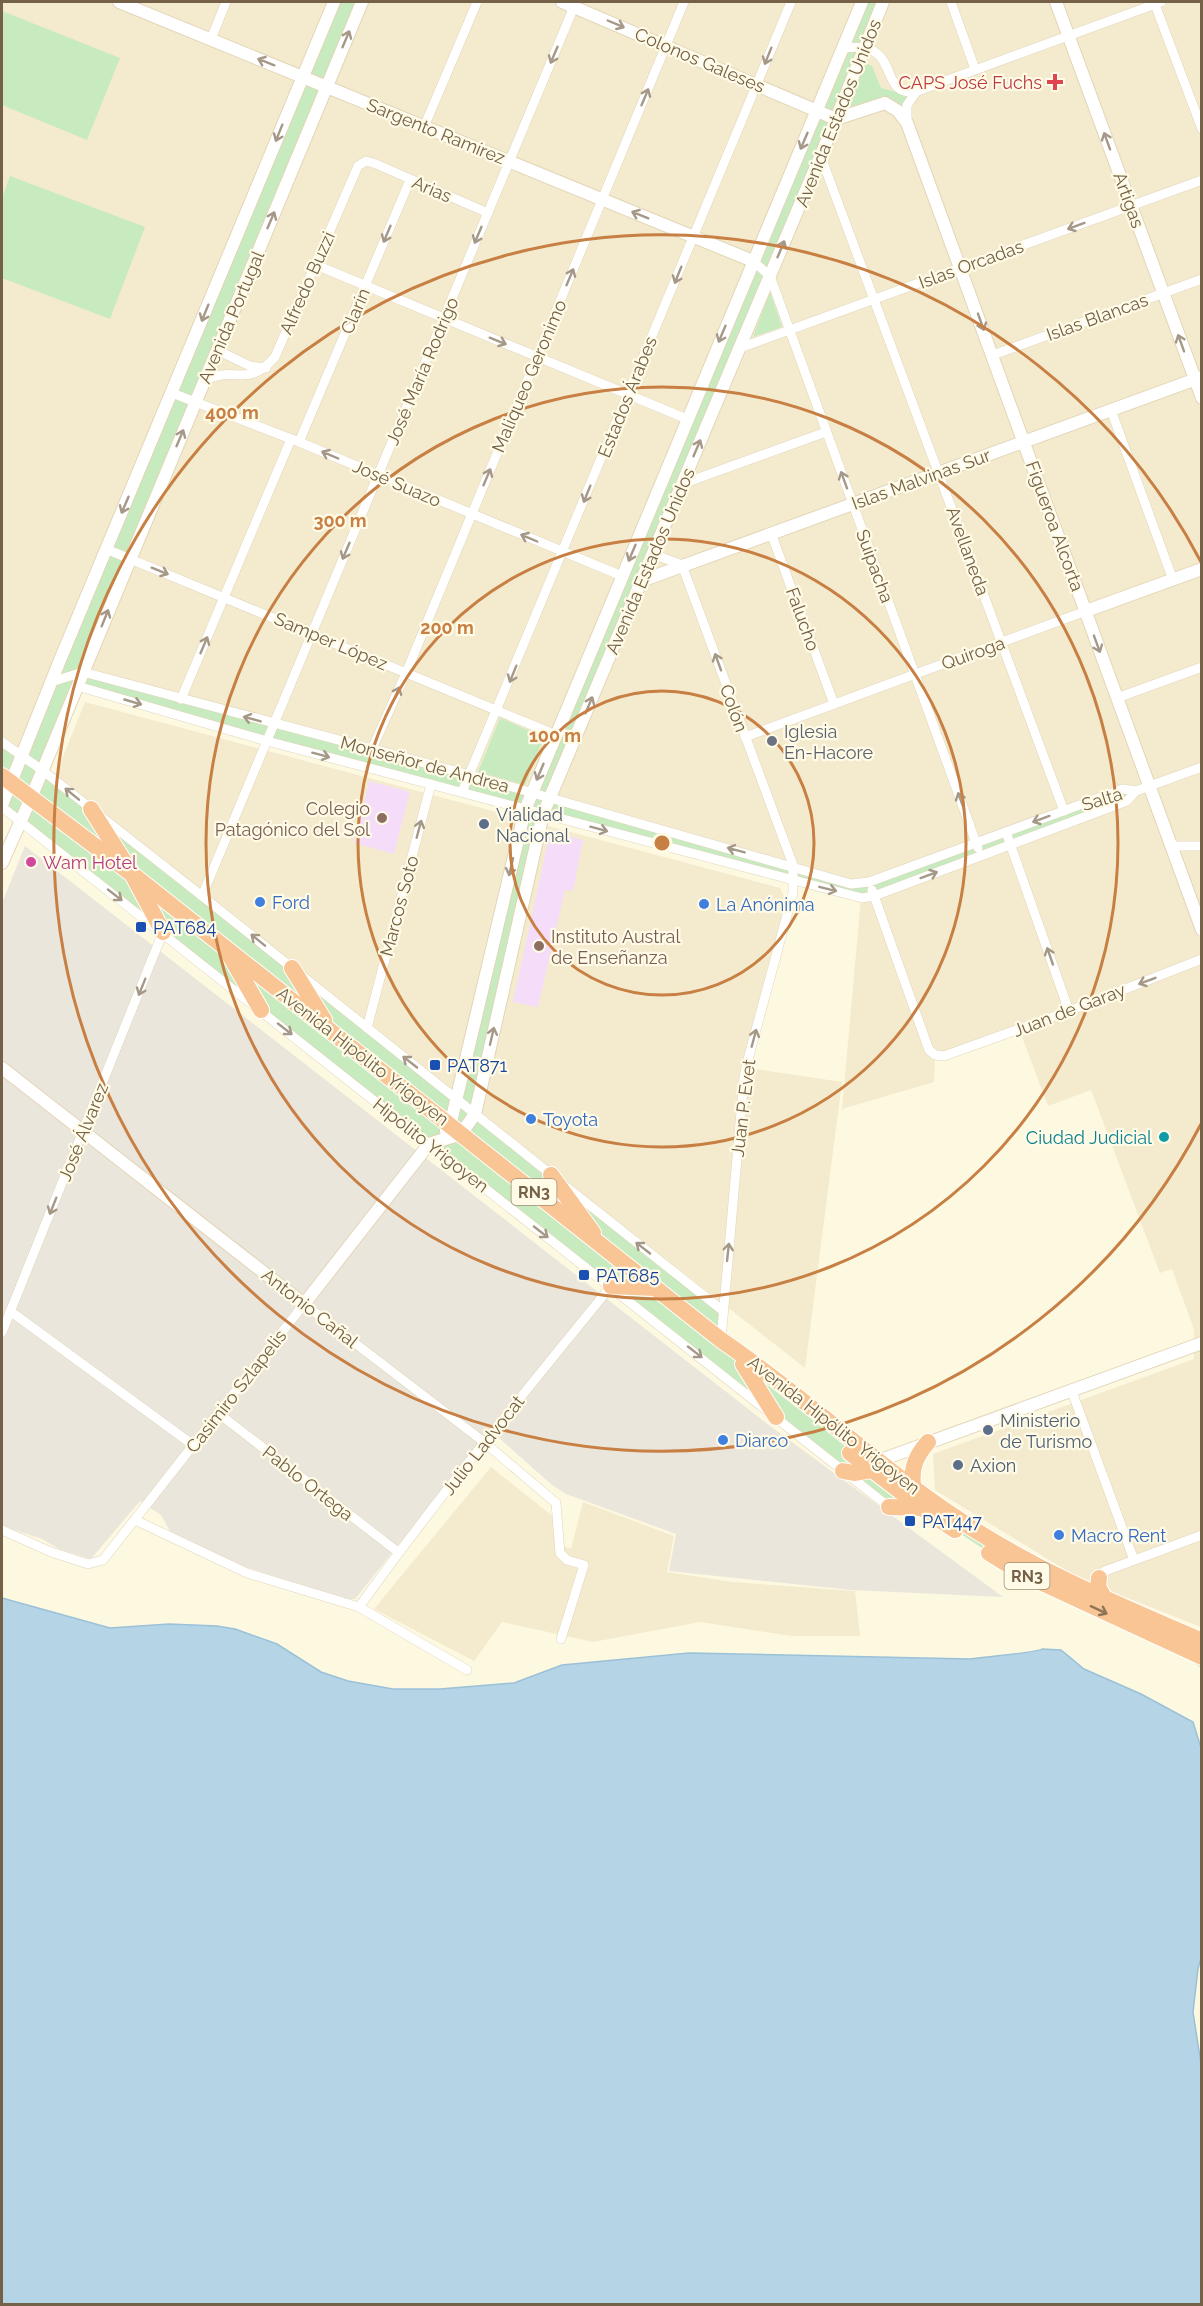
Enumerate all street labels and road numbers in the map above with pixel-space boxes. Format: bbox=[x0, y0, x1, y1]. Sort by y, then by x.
street label: Avenida Estados Unidos bbox=[791, 16, 885, 210]
street label: Colonos Galeses bbox=[632, 23, 768, 97]
street label: Sargento Ramírez bbox=[364, 94, 508, 168]
street label: Artigas bbox=[1109, 169, 1149, 231]
street label: Arias bbox=[409, 171, 455, 207]
street label: Alfredo Buzzi bbox=[275, 228, 339, 338]
street label: Islas Orcadas bbox=[916, 235, 1027, 293]
street label: Avenida Portugal bbox=[194, 247, 268, 386]
street label: Clarín bbox=[336, 285, 374, 337]
street label: Islas Blancas bbox=[1043, 289, 1151, 345]
street label: José María Rodrigo bbox=[381, 294, 463, 448]
street label: Maliqueo Geronimo bbox=[487, 296, 571, 456]
street label: Estados Árabes bbox=[592, 333, 661, 461]
street label: Islas Malvinas Sur bbox=[849, 444, 994, 514]
street label: José Suazo bbox=[350, 455, 445, 511]
street label: Figueroa Alcorta bbox=[1022, 458, 1088, 594]
street label: Avenida Estados Unidos bbox=[601, 464, 699, 657]
street label: Avellaneda bbox=[942, 504, 994, 598]
street label: Suipacha bbox=[852, 526, 898, 606]
street label: Falucho bbox=[782, 584, 824, 654]
street label: Samper López bbox=[271, 608, 391, 674]
street label: Quiroga bbox=[939, 632, 1007, 674]
street label: Colón bbox=[716, 681, 752, 735]
street label: Monseñor de Andrea bbox=[338, 731, 512, 797]
street label: Salta bbox=[1079, 783, 1125, 815]
street label: Marcos Soto bbox=[375, 853, 423, 959]
street label: Juan de Garay bbox=[1010, 979, 1128, 1041]
street label: Avenida Hipólito Yrigoyen bbox=[273, 982, 453, 1130]
street label: Juan P. Evet bbox=[727, 1058, 759, 1158]
street label: José Álvarez bbox=[53, 1079, 112, 1184]
street label: Hipólito Yrigoyen bbox=[369, 1093, 493, 1197]
road number: RN3 bbox=[512, 1179, 556, 1205]
street label: Antonio Cañal bbox=[258, 1264, 362, 1352]
street label: Casimiro Szlapelis bbox=[181, 1325, 291, 1457]
street label: Avenida Hipólito Yrigoyen bbox=[744, 1351, 924, 1499]
street label: Julio Ladvocat bbox=[438, 1391, 528, 1499]
street label: Pablo Ortega bbox=[258, 1441, 358, 1525]
road number: RN3 bbox=[1004, 1563, 1050, 1589]

